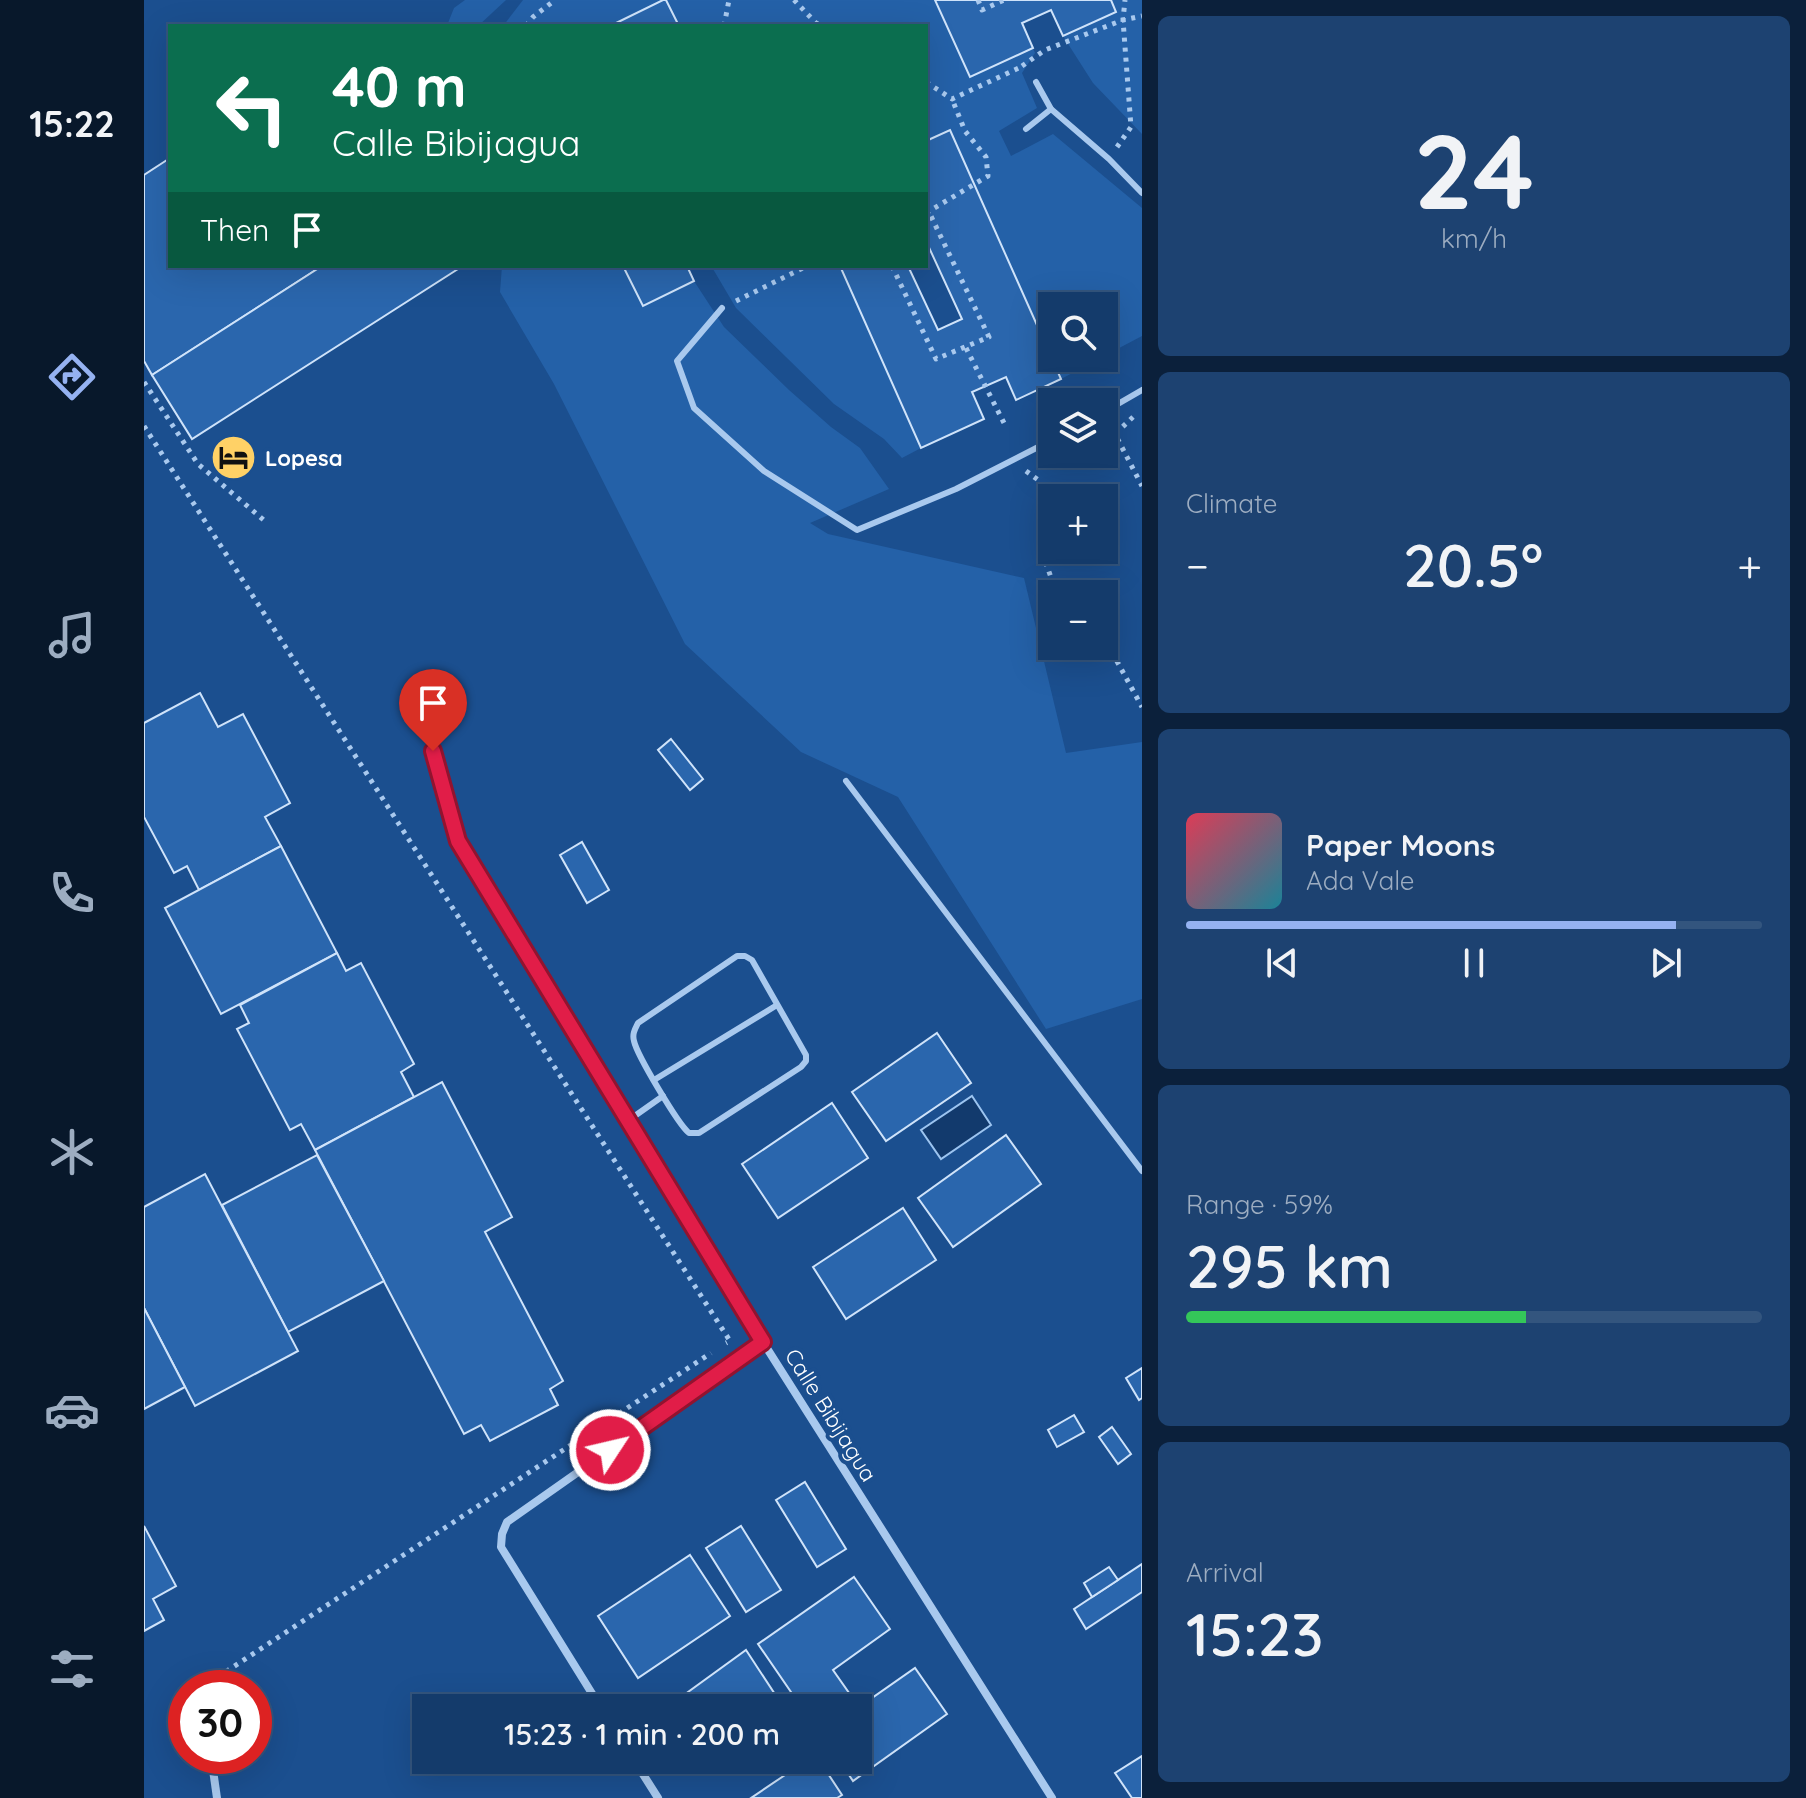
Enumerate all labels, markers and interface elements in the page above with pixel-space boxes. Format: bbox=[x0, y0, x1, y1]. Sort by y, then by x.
text: 40 m bbox=[332, 51, 467, 121]
icon: left bbox=[200, 56, 304, 160]
text: 15:22 bbox=[29, 101, 115, 146]
text: 24 bbox=[1414, 105, 1534, 235]
text: Calle Bibijagua bbox=[332, 120, 580, 165]
icon: arrive bbox=[285, 208, 329, 252]
text: Then bbox=[200, 211, 269, 249]
text: km/h bbox=[1441, 222, 1507, 255]
map controls bbox=[1038, 292, 1118, 660]
button: search bbox=[1038, 292, 1118, 372]
icon: directions bbox=[44, 349, 100, 405]
button: layers bbox=[1038, 388, 1118, 468]
hotel icon: Lopesa bbox=[210, 434, 258, 482]
place label: Lopesa bbox=[265, 444, 342, 472]
button: + bbox=[1038, 484, 1118, 564]
text: Climate bbox=[1186, 487, 1277, 520]
text: 20.5° bbox=[1403, 527, 1543, 602]
text: − bbox=[1186, 538, 1209, 593]
text: + bbox=[1737, 538, 1762, 593]
button: − bbox=[1038, 580, 1118, 660]
icon: music bbox=[44, 607, 100, 663]
pin bbox=[399, 669, 467, 751]
icon: arrive bbox=[411, 681, 455, 725]
text: Paper Moons bbox=[1306, 826, 1495, 864]
text: Ada Vale bbox=[1306, 864, 1415, 897]
icon: phone bbox=[44, 865, 100, 921]
icon: previous bbox=[1260, 941, 1304, 985]
icon: pause bbox=[1452, 941, 1496, 985]
icon: next bbox=[1644, 941, 1688, 985]
icon: climate bbox=[44, 1124, 100, 1180]
text: Range · 59% bbox=[1186, 1188, 1333, 1221]
text: 295 km bbox=[1186, 1228, 1393, 1303]
street label: Calle Bibijagua bbox=[779, 1343, 883, 1487]
icon: car bbox=[44, 1382, 100, 1438]
position arrow bbox=[568, 1408, 652, 1492]
text: Arrival bbox=[1186, 1556, 1264, 1589]
text: 15:23 bbox=[1186, 1596, 1323, 1671]
icon: filters bbox=[44, 1641, 100, 1697]
speed limit sign: 30 bbox=[168, 1670, 272, 1774]
text: 15:23 · 1 min · 200 m bbox=[504, 1715, 780, 1753]

